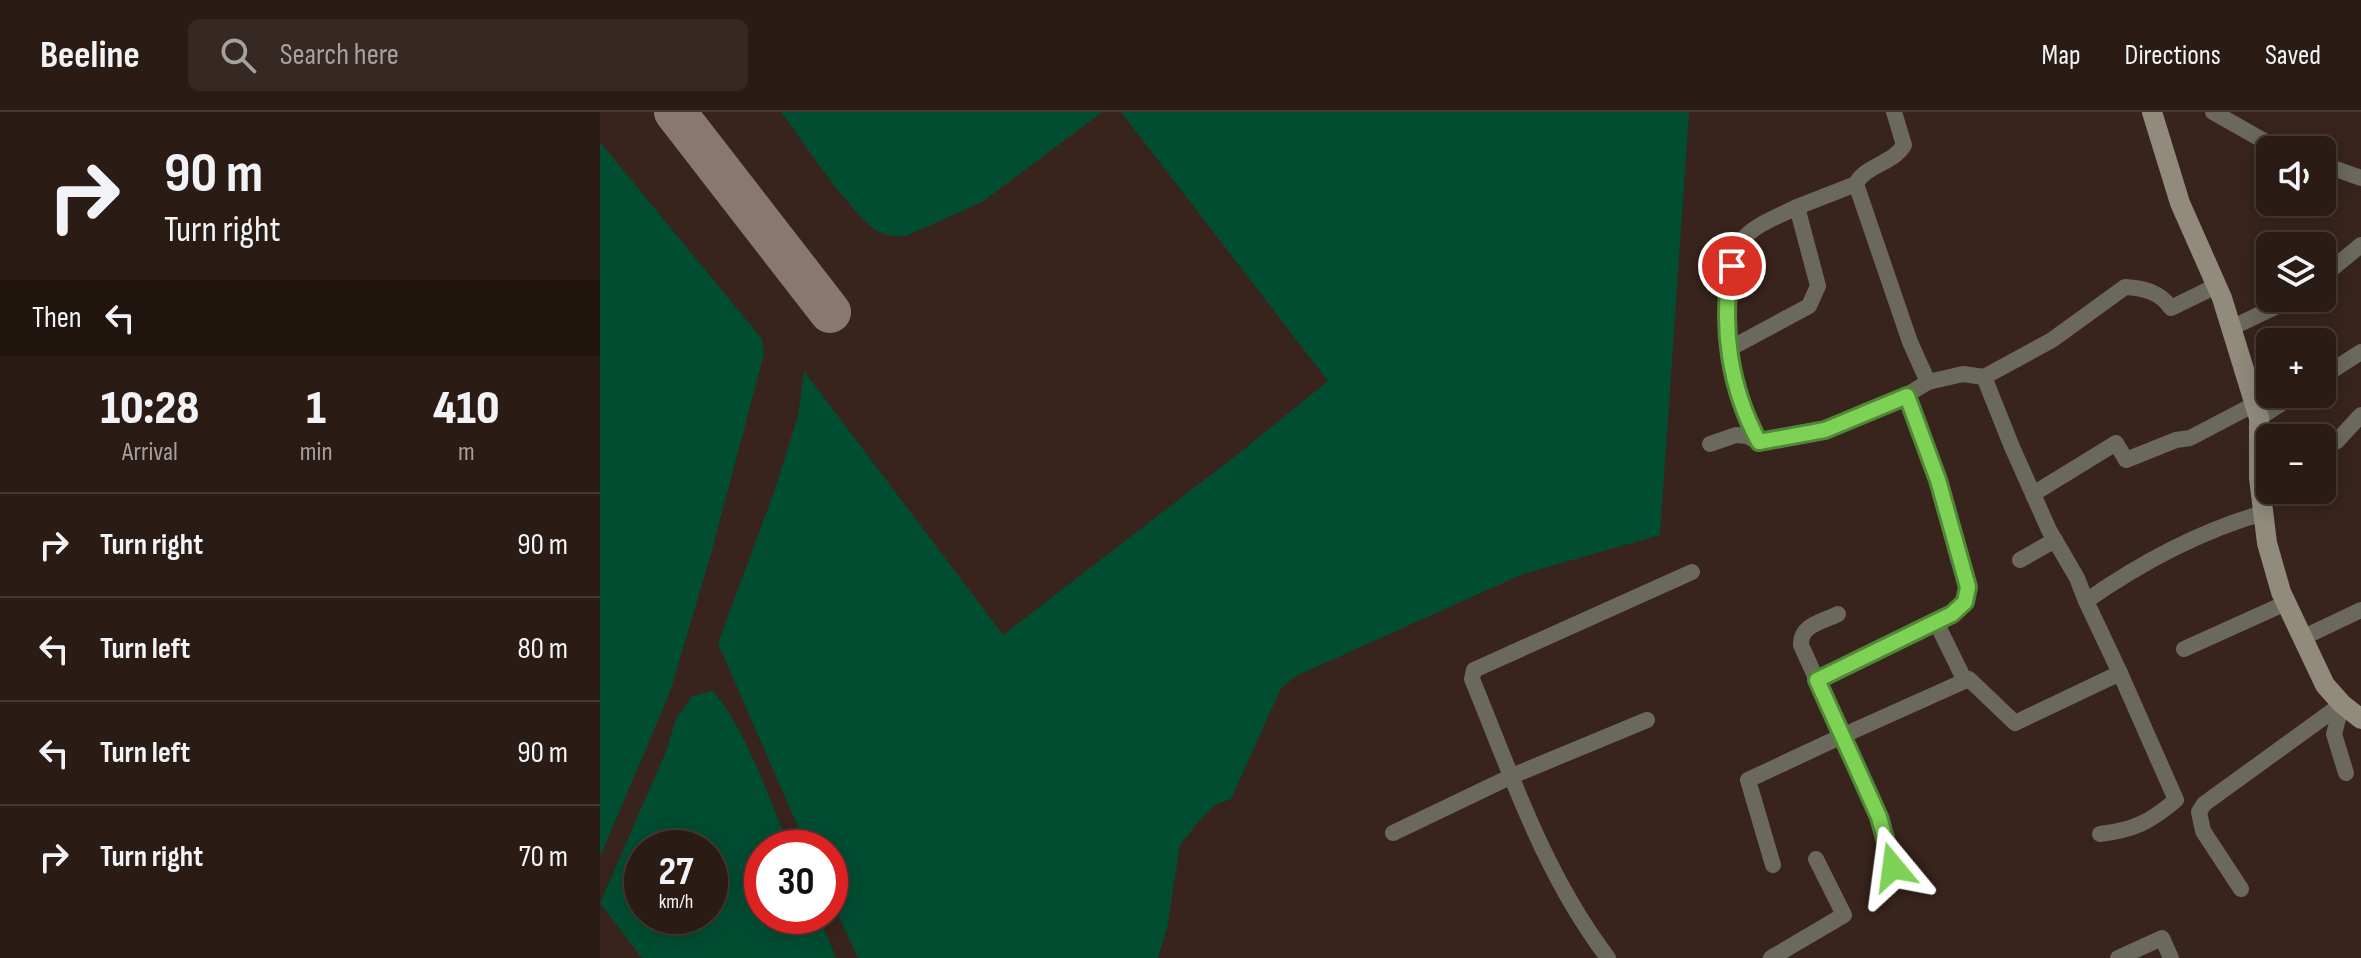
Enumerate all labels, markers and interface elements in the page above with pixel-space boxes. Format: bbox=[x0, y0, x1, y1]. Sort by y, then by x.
search box bbox=[188, 19, 748, 91]
text: Beeline bbox=[40, 33, 140, 78]
icon: search bbox=[216, 33, 260, 77]
text: Search here bbox=[280, 37, 399, 73]
text: Map bbox=[2042, 39, 2081, 72]
text: Directions bbox=[2125, 39, 2221, 72]
text: Saved bbox=[2265, 39, 2321, 72]
map controls bbox=[2256, 136, 2336, 504]
button: sound bbox=[2256, 136, 2336, 216]
text: 90 m bbox=[164, 141, 263, 208]
icon: right bbox=[32, 144, 136, 248]
text: Turn right bbox=[164, 209, 281, 252]
pin bbox=[1698, 232, 1766, 300]
button: layers bbox=[2256, 232, 2336, 312]
icon: arrive bbox=[1710, 244, 1754, 288]
icon: left bbox=[98, 296, 142, 340]
text: Then bbox=[32, 300, 82, 336]
button: + bbox=[2256, 328, 2336, 408]
text: 10:28 bbox=[100, 380, 199, 437]
text: 1 bbox=[306, 380, 326, 437]
text: 410 bbox=[433, 380, 500, 437]
button: − bbox=[2256, 424, 2336, 504]
text: Arrival bbox=[122, 437, 178, 468]
text: min bbox=[300, 437, 333, 468]
text: m bbox=[458, 437, 475, 468]
icon: right bbox=[32, 523, 76, 567]
text: Turn right bbox=[100, 527, 203, 563]
text: 90 m bbox=[517, 527, 568, 563]
icon: left bbox=[32, 627, 76, 671]
text: Turn left bbox=[100, 631, 190, 667]
text: 80 m bbox=[517, 631, 568, 667]
icon: left bbox=[32, 731, 76, 775]
text: Turn left bbox=[100, 735, 190, 771]
text: 90 m bbox=[517, 735, 568, 771]
position arrow bbox=[1851, 825, 1935, 909]
speed limit sign: 30 bbox=[744, 830, 848, 934]
icon: right bbox=[32, 835, 76, 879]
text: Turn right bbox=[100, 839, 203, 875]
text: 70 m bbox=[519, 839, 568, 875]
text: 27 bbox=[659, 848, 693, 896]
text: km/h bbox=[659, 890, 693, 914]

